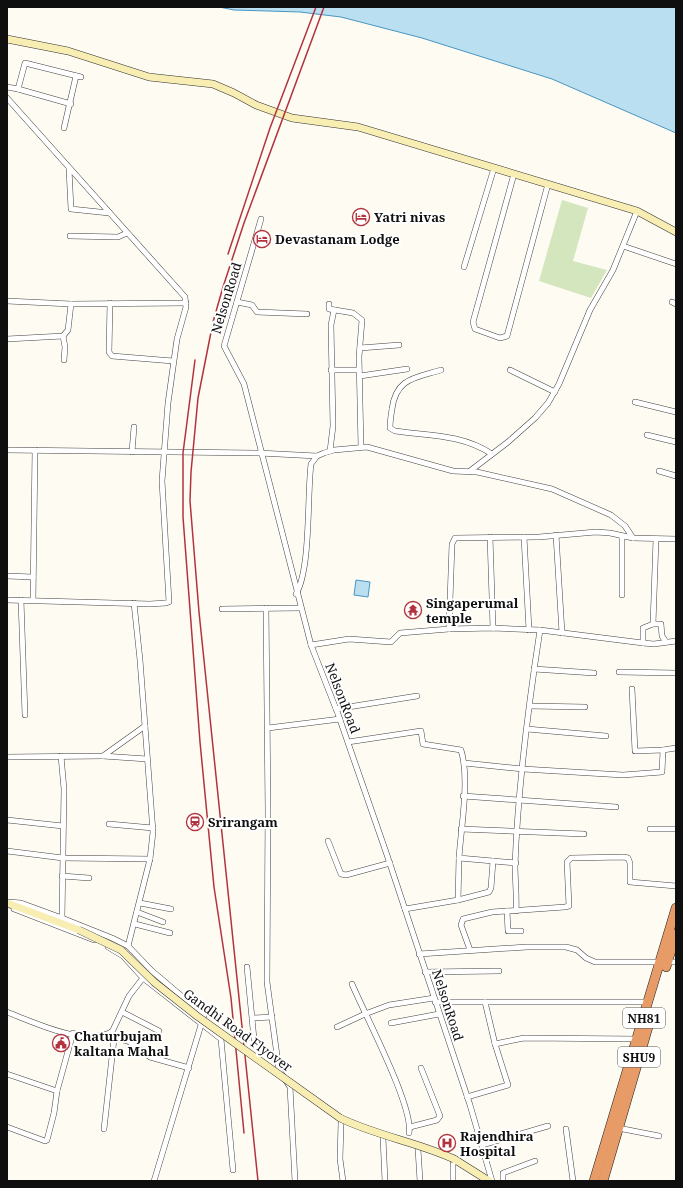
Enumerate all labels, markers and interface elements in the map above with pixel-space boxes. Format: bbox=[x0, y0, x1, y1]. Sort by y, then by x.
hotel icon: Yatri nivas bbox=[351, 207, 371, 227]
place label: Yatri nivas bbox=[374, 208, 445, 226]
hotel icon: Devastanam Lodge bbox=[252, 229, 272, 249]
place label: Devastanam Lodge bbox=[275, 230, 400, 248]
street label: NelsonRoad bbox=[207, 260, 245, 336]
place label: Singaperumal temple bbox=[426, 594, 519, 627]
temple icon: Singaperumal temple bbox=[403, 600, 423, 620]
street label: NelsonRoad bbox=[321, 660, 365, 736]
station icon: Srirangam bbox=[185, 812, 205, 832]
place label: Srirangam bbox=[208, 813, 278, 831]
street label: NelsonRoad bbox=[428, 967, 468, 1043]
street label: Gandhi Road Flyover bbox=[180, 984, 296, 1076]
road number: NH81 bbox=[623, 1008, 665, 1028]
place label: Chaturbujam kaltana Mahal bbox=[74, 1027, 169, 1060]
public building icon: Chaturbujam kaltana Mahal bbox=[51, 1033, 71, 1053]
road number: SHU9 bbox=[618, 1047, 660, 1067]
place label: Rajendhira Hospital bbox=[460, 1127, 534, 1160]
hospital icon: Rajendhira Hospital bbox=[437, 1133, 457, 1153]

